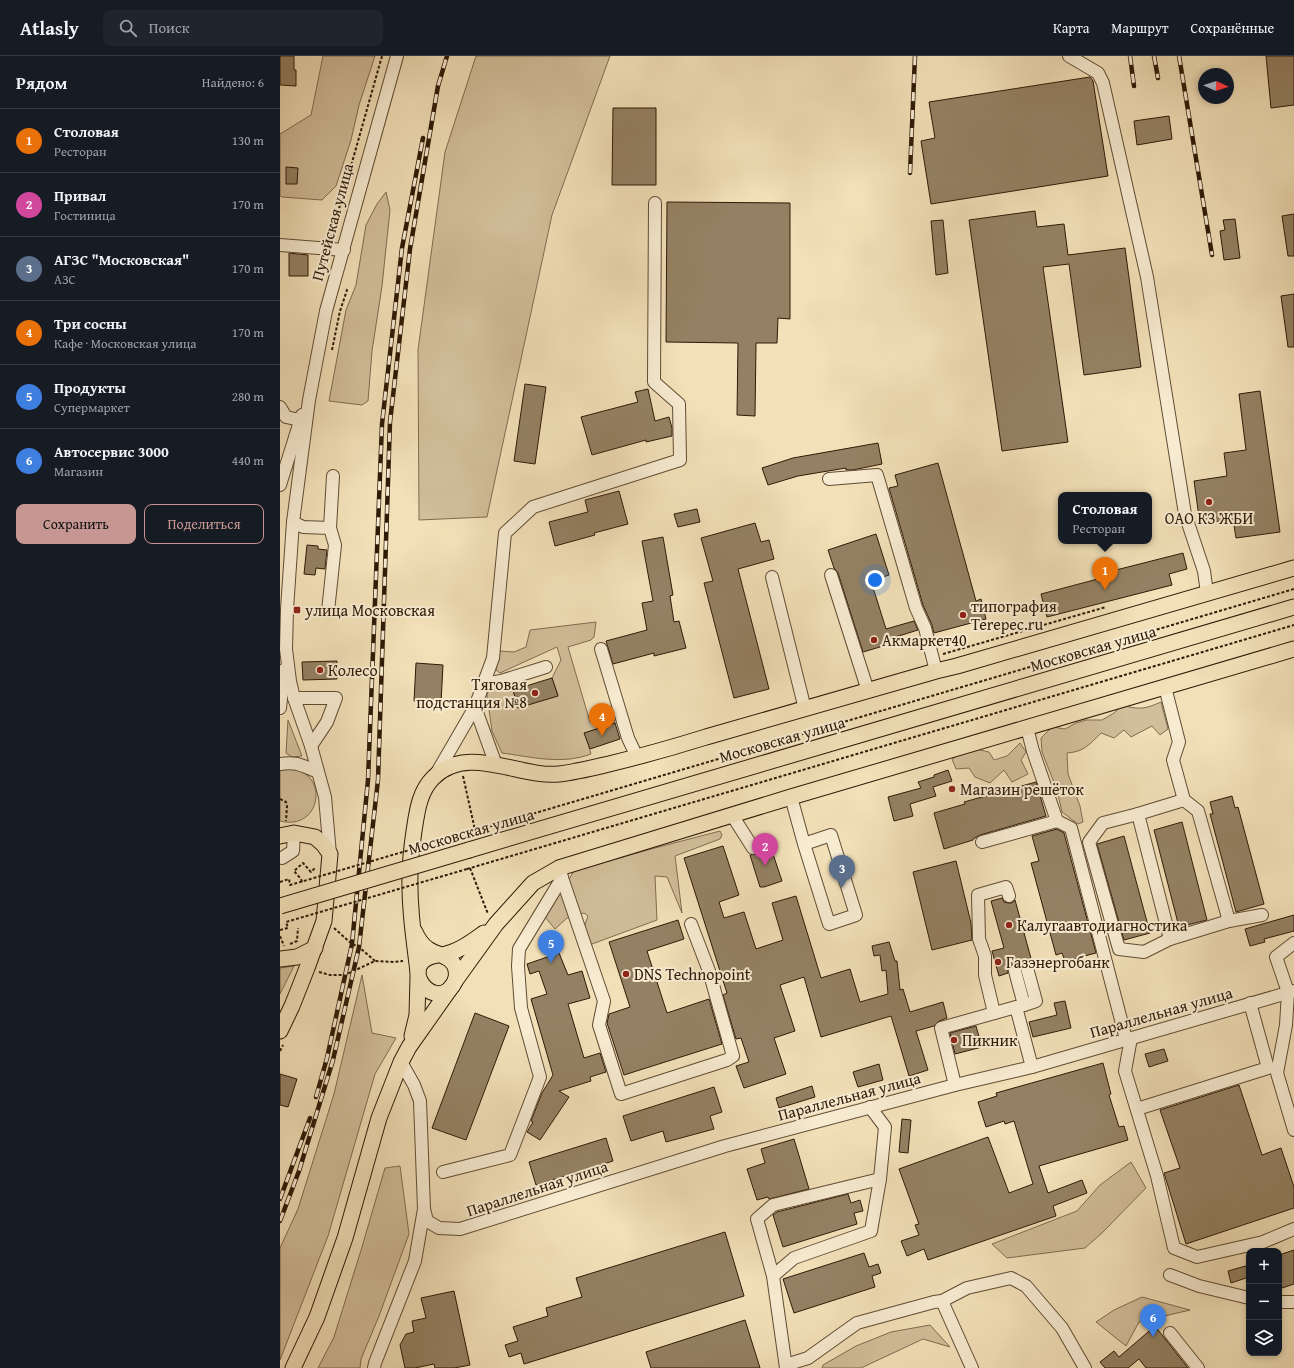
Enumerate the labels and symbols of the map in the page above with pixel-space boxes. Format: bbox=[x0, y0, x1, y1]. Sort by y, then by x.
north arrow bbox=[1198, 68, 1234, 104]
street label: Путейская улица bbox=[305, 160, 359, 284]
marker: ОАО КЗ ЖБИ bbox=[1204, 497, 1214, 507]
place label: ОАО КЗ ЖБИ bbox=[1165, 506, 1253, 530]
pin: 1 bbox=[1092, 557, 1118, 590]
your location bbox=[865, 570, 885, 590]
place label: типография Terepec.ru bbox=[971, 594, 1057, 636]
place label: улица Московская bbox=[304, 598, 435, 622]
marker: улица Московская bbox=[292, 605, 302, 615]
marker: типография Terepec.ru bbox=[958, 610, 968, 620]
street label: Московская улица bbox=[1027, 618, 1159, 677]
place label: Акмаркет40 bbox=[882, 628, 967, 652]
marker: Акмаркет40 bbox=[869, 635, 879, 645]
place label: Колесо bbox=[328, 658, 378, 682]
marker: Колесо bbox=[315, 665, 325, 675]
place label: Тяговая подстанция №8 bbox=[416, 672, 527, 714]
marker: Тяговая подстанция №8 bbox=[530, 688, 540, 698]
pin: 4 bbox=[589, 703, 615, 736]
street label: Московская улица bbox=[716, 709, 848, 768]
place label: Магазин решёток bbox=[960, 777, 1084, 801]
marker: Магазин решёток bbox=[947, 784, 957, 794]
street label: Московская улица bbox=[405, 801, 537, 860]
pin: 2 bbox=[752, 833, 778, 866]
pin: 3 bbox=[829, 855, 855, 888]
place label: Калугаавтодиагностика bbox=[1017, 913, 1188, 937]
marker: Калугаавтодиагностика bbox=[1004, 920, 1014, 930]
pin: 5 bbox=[538, 930, 564, 963]
place label: Газэнергобанк bbox=[1006, 950, 1110, 974]
marker: Газэнергобанк bbox=[993, 957, 1003, 967]
place label: DNS Technopoint bbox=[634, 962, 751, 986]
marker: DNS Technopoint bbox=[621, 969, 631, 979]
street label: Параллельная улица bbox=[1087, 980, 1236, 1044]
place label: Пикник bbox=[962, 1028, 1018, 1052]
marker: Пикник bbox=[949, 1035, 959, 1045]
street label: Параллельная улица bbox=[775, 1065, 924, 1127]
street label: Параллельная улица bbox=[463, 1154, 611, 1222]
pin: 6 bbox=[1140, 1304, 1166, 1337]

